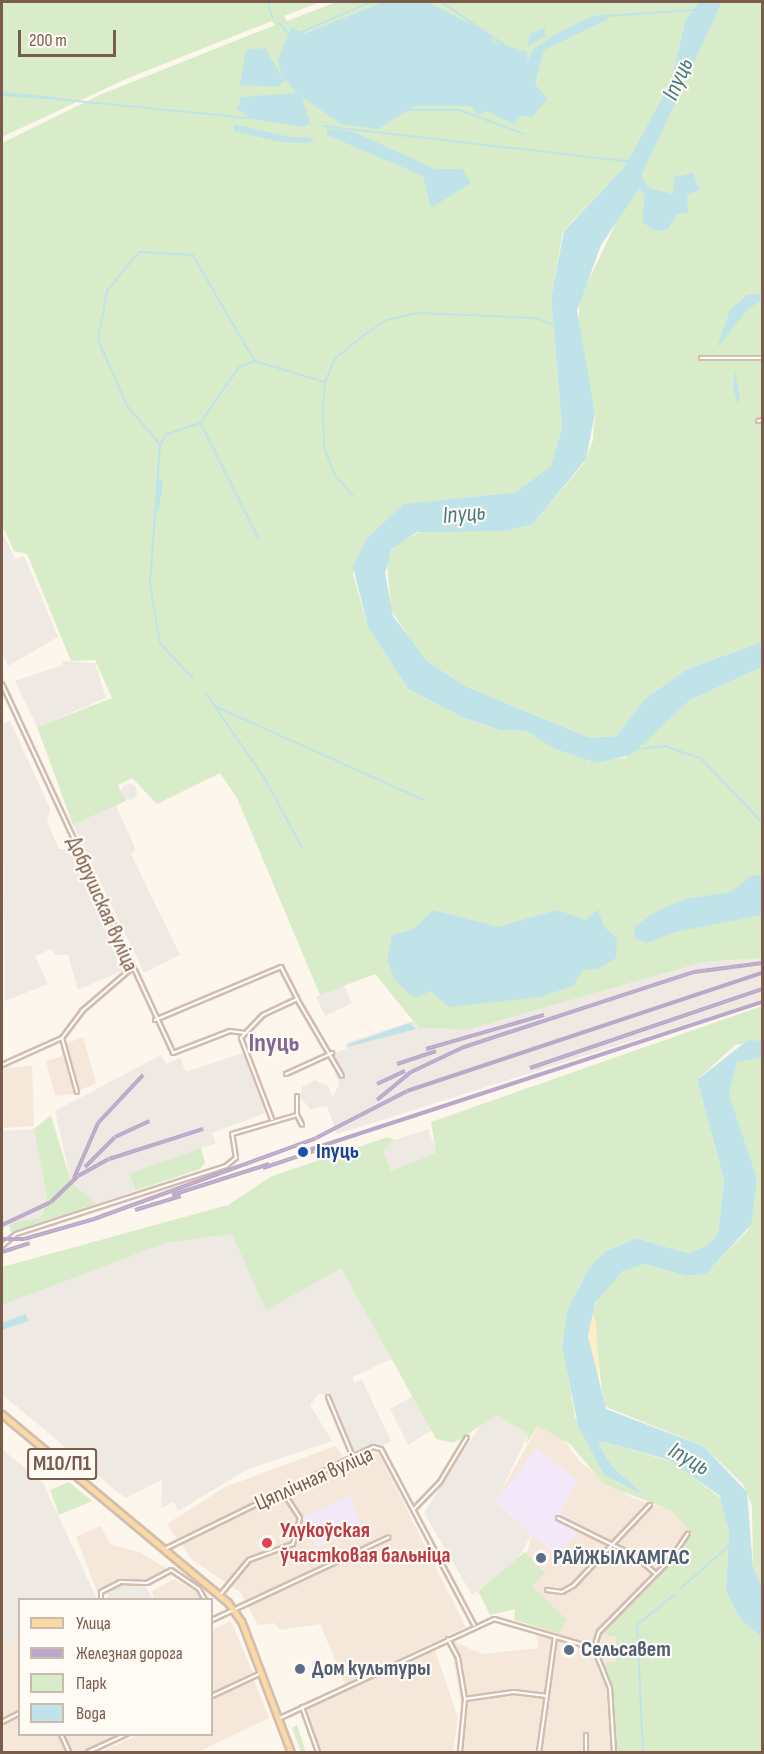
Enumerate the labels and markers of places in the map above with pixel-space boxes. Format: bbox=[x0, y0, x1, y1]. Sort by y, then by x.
place label: Іпуць bbox=[316, 1139, 359, 1165]
marker: Іпуць bbox=[294, 1143, 312, 1161]
place label: Улукоўская ўчастковая бальніца bbox=[280, 1517, 451, 1568]
marker: Улукоўская ўчастковая бальніца bbox=[258, 1534, 276, 1552]
place label: РАЙЖЫЛКАМГАС bbox=[553, 1545, 690, 1571]
marker: РАЙЖЫЛКАМГАС bbox=[534, 1551, 548, 1565]
place label: Сельсавет bbox=[581, 1637, 671, 1663]
marker: Сельсавет bbox=[562, 1643, 576, 1657]
place label: Дом культуры bbox=[312, 1656, 430, 1682]
marker: Дом культуры bbox=[293, 1662, 307, 1676]

